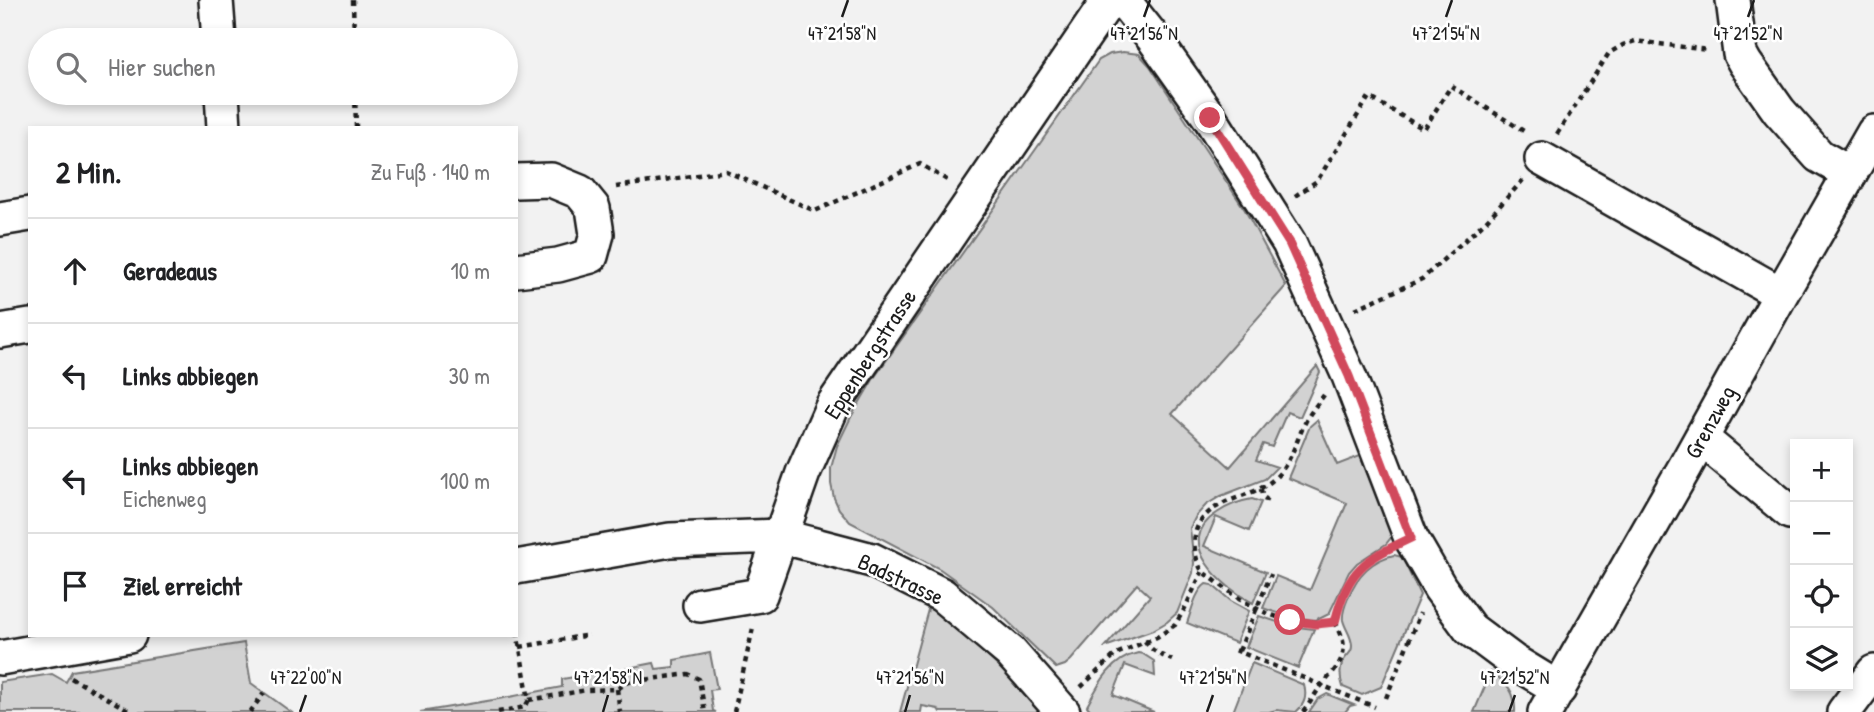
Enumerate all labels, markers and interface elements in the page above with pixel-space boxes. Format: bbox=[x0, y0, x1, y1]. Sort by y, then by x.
text: 47°21'58"N bbox=[808, 21, 876, 46]
text: 47°21'56"N bbox=[1110, 21, 1178, 46]
text: 47°21'54"N bbox=[1412, 21, 1480, 46]
text: 47°21'52"N bbox=[1714, 21, 1782, 46]
search box bbox=[28, 28, 518, 105]
icon: search bbox=[52, 48, 90, 86]
text: Hier suchen bbox=[108, 49, 216, 84]
route end bbox=[1194, 102, 1225, 133]
text: 2 Min. bbox=[56, 152, 122, 192]
text: Zu Fuß · 140 m bbox=[370, 156, 490, 187]
icon: ahead bbox=[56, 252, 94, 290]
text: Geradeaus bbox=[123, 253, 217, 288]
text: 10 m bbox=[450, 255, 490, 286]
street label: Eppenbergstrasse bbox=[816, 283, 923, 424]
icon: left bbox=[56, 357, 94, 395]
text: Links abbiegen bbox=[123, 358, 259, 393]
text: 30 m bbox=[448, 360, 490, 391]
street label: Grenzweg bbox=[1677, 380, 1742, 464]
map controls bbox=[1790, 439, 1853, 691]
button: + bbox=[1790, 439, 1853, 502]
text: Links abbiegen bbox=[123, 448, 259, 483]
icon: left bbox=[56, 462, 94, 500]
text: 100 m bbox=[440, 465, 490, 496]
text: Eichenweg bbox=[123, 483, 207, 514]
button: − bbox=[1790, 502, 1853, 565]
street label: Badstrasse bbox=[853, 545, 949, 612]
button: locate bbox=[1790, 565, 1853, 628]
icon: arrive bbox=[56, 567, 94, 605]
text: Ziel erreicht bbox=[123, 568, 242, 603]
route start bbox=[1274, 604, 1305, 635]
button: layers bbox=[1790, 628, 1853, 691]
text: 47°22'00"N bbox=[271, 665, 341, 690]
text: 47°21'58"N bbox=[574, 665, 642, 690]
text: 47°21'56"N bbox=[876, 665, 944, 690]
text: 47°21'54"N bbox=[1179, 665, 1247, 690]
text: 47°21'52"N bbox=[1481, 665, 1549, 690]

